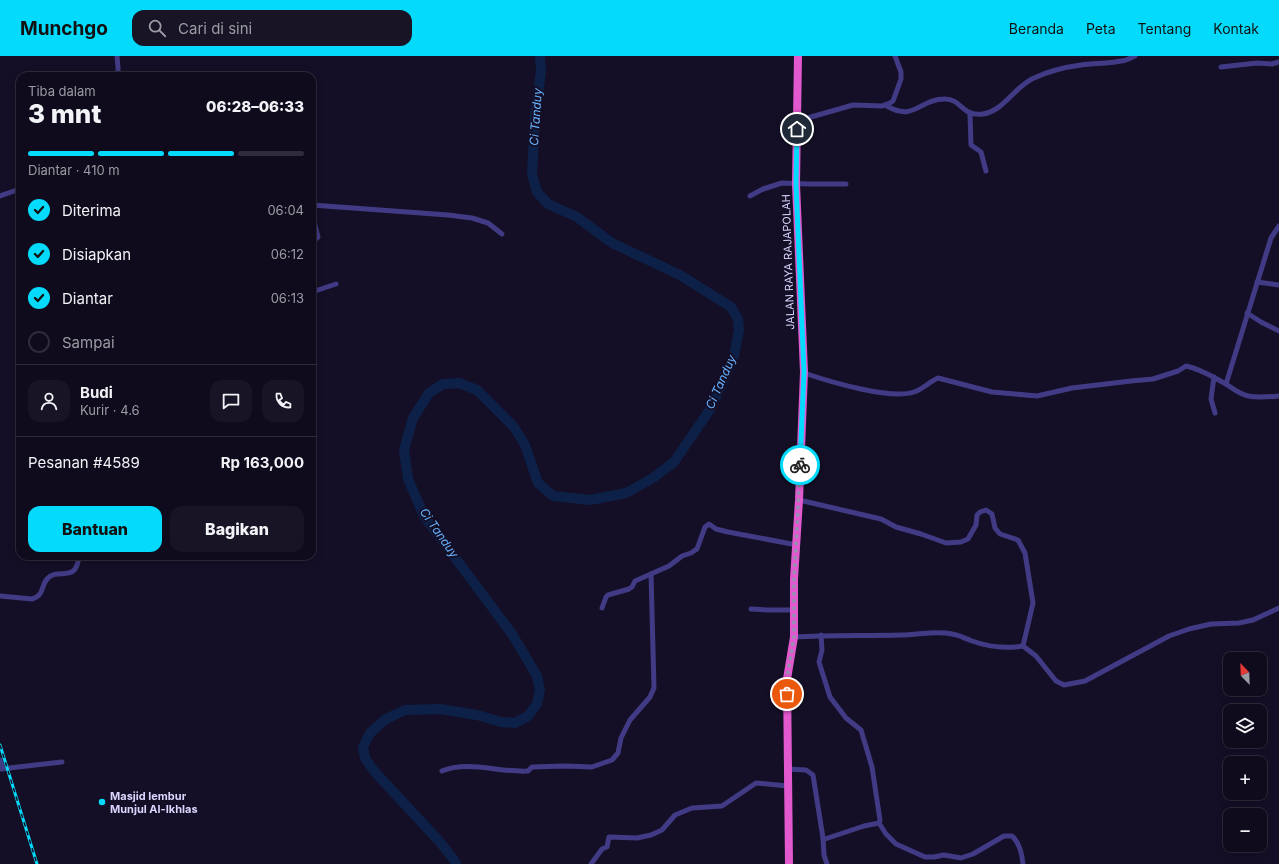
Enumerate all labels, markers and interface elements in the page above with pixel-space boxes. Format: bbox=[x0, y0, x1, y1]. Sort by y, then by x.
search box bbox=[132, 10, 412, 46]
text: Munchgo bbox=[20, 17, 108, 40]
icon: search bbox=[146, 17, 168, 39]
text: Cari di sini bbox=[178, 19, 252, 38]
text: Beranda bbox=[1009, 20, 1064, 37]
text: Peta bbox=[1086, 20, 1116, 37]
text: Tentang bbox=[1138, 20, 1191, 37]
text: Kontak bbox=[1213, 20, 1259, 37]
text: Tiba dalam bbox=[28, 83, 96, 99]
water label: Ci Tanduy bbox=[526, 87, 545, 146]
text: 06:28–06:33 bbox=[206, 97, 304, 116]
text: 3 mnt bbox=[28, 98, 101, 129]
pin bbox=[780, 112, 814, 146]
icon: home bbox=[786, 118, 808, 140]
text: Diantar · 410 m bbox=[28, 162, 120, 178]
street label: JALAN RAYA RAJAPOLAH bbox=[779, 194, 797, 330]
icon: check bbox=[28, 199, 50, 221]
text: Diterima bbox=[62, 201, 121, 220]
text: 06:04 bbox=[267, 202, 304, 218]
icon: check bbox=[28, 243, 50, 265]
text: Disiapkan bbox=[62, 245, 131, 264]
text: 06:12 bbox=[271, 246, 304, 262]
icon: check bbox=[28, 287, 50, 309]
text: Diantar bbox=[62, 289, 113, 308]
text: 06:13 bbox=[271, 290, 304, 306]
text: Sampai bbox=[62, 333, 115, 352]
water label: Ci Tanduy bbox=[702, 352, 739, 411]
button: person bbox=[28, 380, 70, 422]
button: chat bbox=[210, 380, 252, 422]
button: phone bbox=[262, 380, 304, 422]
text: Budi bbox=[80, 383, 113, 402]
text: Kurir · 4.6 bbox=[80, 402, 140, 418]
courier bbox=[780, 445, 820, 485]
text: Pesanan #4589 bbox=[28, 453, 140, 472]
text: Rp 163,000 bbox=[221, 453, 304, 472]
icon: bike bbox=[789, 454, 811, 476]
water label: Ci Tanduy bbox=[417, 505, 462, 561]
button: Bantuan bbox=[28, 506, 162, 552]
button: Bagikan bbox=[170, 506, 304, 552]
north arrow bbox=[1223, 652, 1267, 696]
map controls bbox=[1223, 652, 1267, 852]
pin bbox=[770, 677, 804, 711]
icon: bag bbox=[776, 683, 798, 705]
button: layers bbox=[1223, 704, 1267, 748]
button: + bbox=[1223, 756, 1267, 800]
place label: Masjid lembur Munjul Al-Ikhlas bbox=[110, 789, 198, 816]
marker: Masjid lembur Munjul Al-Ikhlas bbox=[97, 797, 107, 807]
button: − bbox=[1223, 808, 1267, 852]

